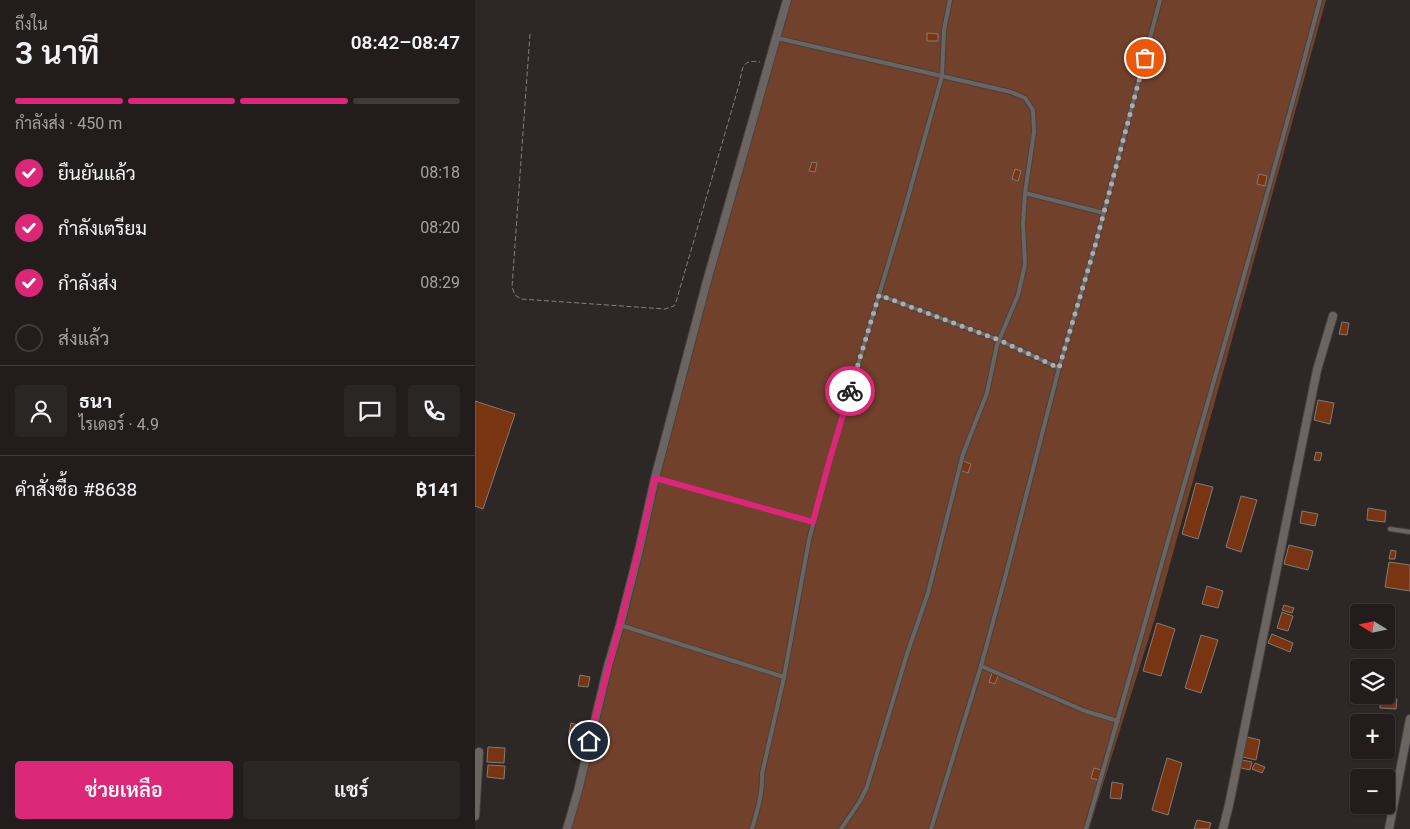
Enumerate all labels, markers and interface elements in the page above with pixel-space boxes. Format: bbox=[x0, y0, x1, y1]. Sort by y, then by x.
text: ถึงใน bbox=[15, 15, 48, 34]
text: 08:42–08:47 bbox=[351, 31, 460, 54]
text: 3 นาที bbox=[15, 34, 99, 72]
pin bbox=[1124, 37, 1166, 79]
icon: bag bbox=[1131, 44, 1159, 72]
text: กำลังส่ง · 450 m bbox=[15, 114, 122, 133]
icon: check bbox=[15, 159, 43, 187]
text: ยืนยันแล้ว bbox=[58, 162, 136, 185]
text: 08:18 bbox=[420, 163, 460, 182]
icon: check bbox=[15, 214, 43, 242]
text: กำลังเตรียม bbox=[58, 217, 147, 240]
text: 08:20 bbox=[420, 218, 460, 237]
icon: check bbox=[15, 269, 43, 297]
text: กำลังส่ง bbox=[58, 272, 117, 295]
text: 08:29 bbox=[420, 273, 460, 292]
text: ส่งแล้ว bbox=[58, 327, 109, 350]
courier bbox=[825, 366, 875, 416]
icon: bike bbox=[836, 377, 864, 405]
button: person bbox=[15, 385, 67, 437]
button: chat bbox=[344, 385, 396, 437]
button: phone bbox=[408, 385, 460, 437]
text: ธนา bbox=[79, 390, 112, 413]
text: ไรเดอร์ · 4.9 bbox=[79, 415, 159, 434]
text: คำสั่งซื้อ #8638 bbox=[15, 478, 137, 501]
text: ฿141 bbox=[416, 478, 460, 501]
north arrow bbox=[1350, 604, 1395, 649]
map controls bbox=[1350, 604, 1395, 814]
button: layers bbox=[1350, 659, 1395, 704]
button: + bbox=[1350, 714, 1395, 759]
pin bbox=[568, 720, 610, 762]
icon: home bbox=[575, 727, 603, 755]
button: ช่วยเหลือ bbox=[15, 761, 233, 819]
button: แชร์ bbox=[243, 761, 460, 819]
button: − bbox=[1350, 769, 1395, 814]

